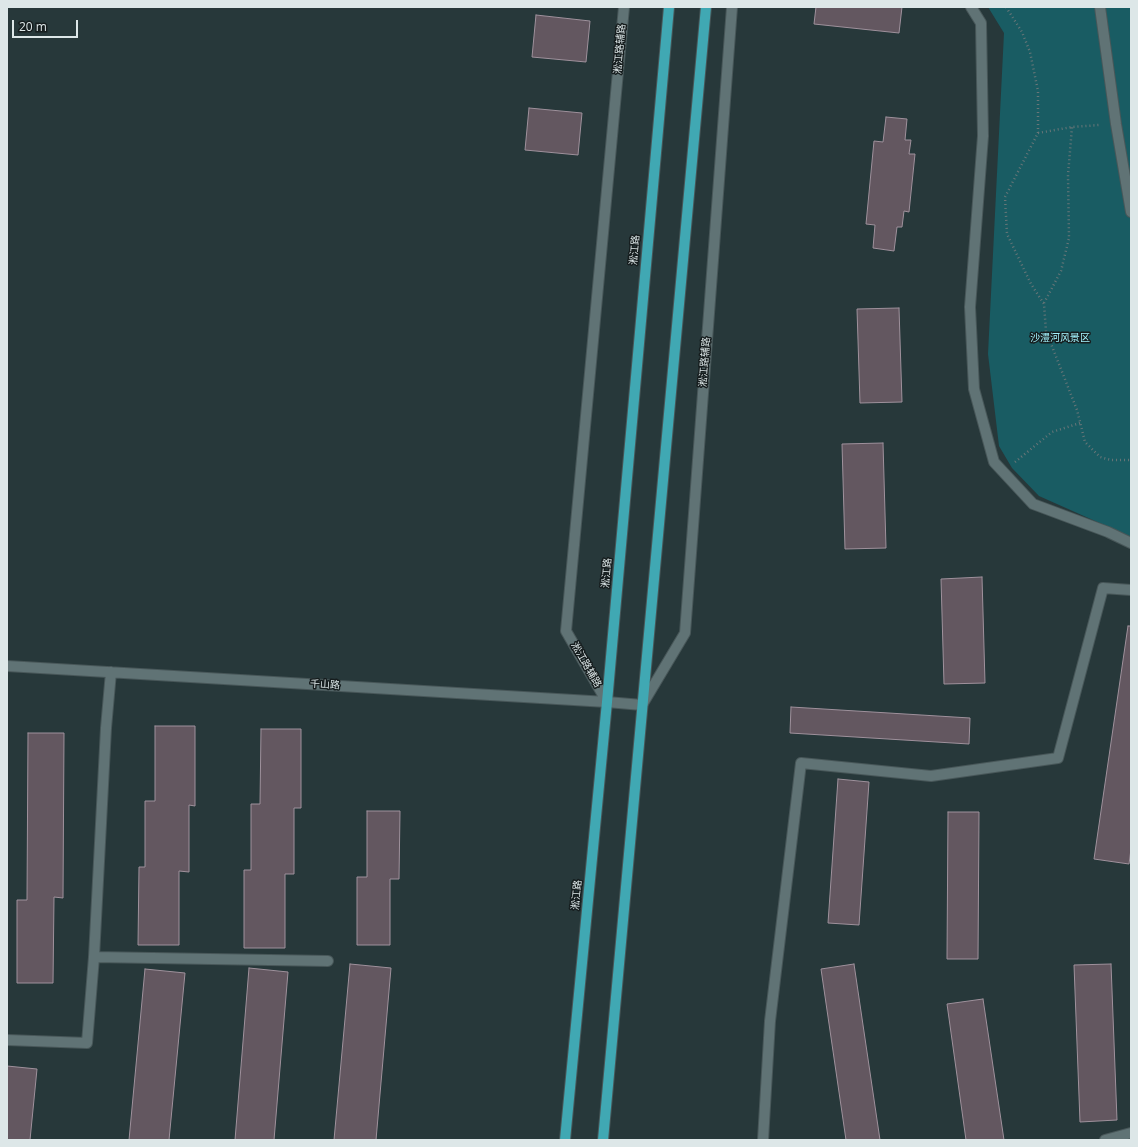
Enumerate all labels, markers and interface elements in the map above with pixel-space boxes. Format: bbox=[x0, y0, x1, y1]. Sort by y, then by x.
scale bar bbox=[14, 12, 80, 38]
text: 20 m bbox=[19, 18, 47, 35]
street label: 淞江路辅路 bbox=[612, 24, 628, 74]
street label: 淞江路 bbox=[628, 235, 642, 265]
park label: 沙澧河风景区 bbox=[1030, 332, 1090, 344]
street label: 淞江路辅路 bbox=[697, 337, 713, 387]
street label: 淞江路 bbox=[600, 558, 614, 588]
street label: 淞江路辅路 bbox=[568, 640, 604, 690]
street label: 千山路 bbox=[310, 678, 340, 692]
street label: 淞江路 bbox=[569, 879, 585, 911]

